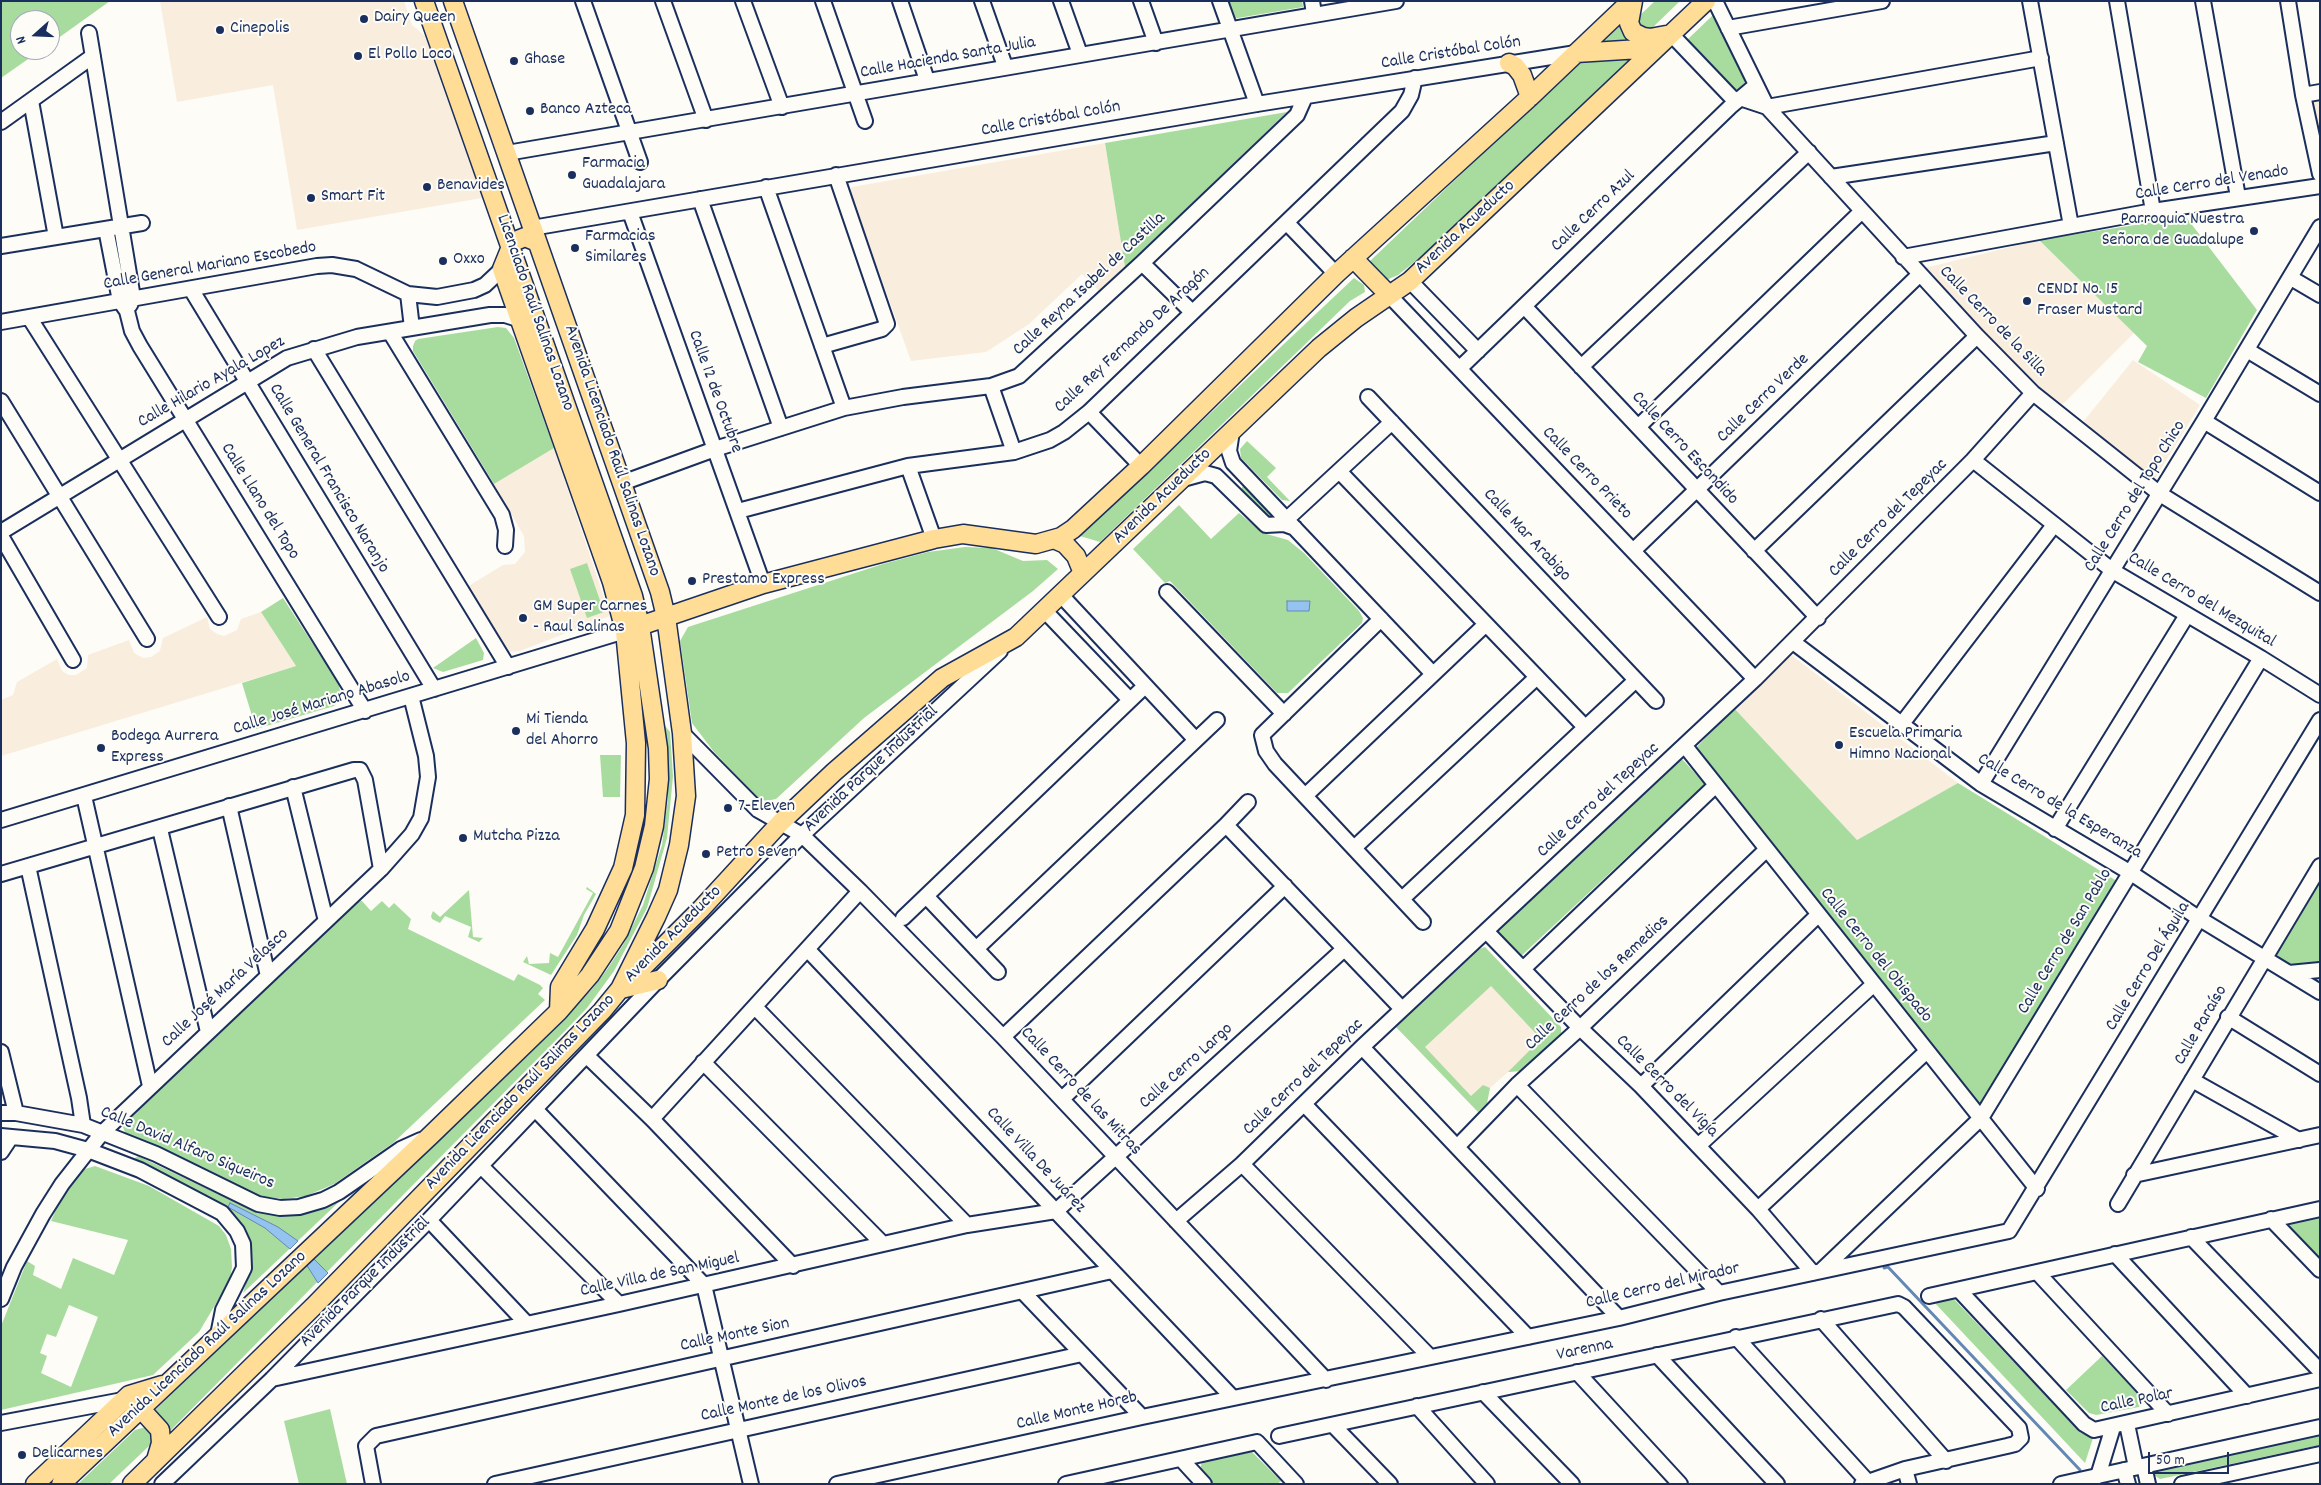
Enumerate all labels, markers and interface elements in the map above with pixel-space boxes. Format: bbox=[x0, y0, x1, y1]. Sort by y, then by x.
place label: Dairy Queen bbox=[374, 8, 456, 30]
north arrow bbox=[10, 10, 60, 60]
marker: Dairy Queen bbox=[358, 13, 370, 25]
place label: Cinepolis bbox=[230, 19, 290, 41]
marker: Cinepolis bbox=[214, 24, 226, 36]
street label: Calle Cristóbal Colón bbox=[1380, 32, 1522, 76]
text: N bbox=[11, 33, 32, 46]
street label: Calle Hacienda Santa Julia bbox=[859, 33, 1037, 85]
place label: El Pollo Loco bbox=[368, 45, 452, 67]
marker: El Pollo Loco bbox=[352, 50, 364, 62]
place label: Ghase bbox=[524, 50, 565, 72]
marker: Ghase bbox=[508, 55, 520, 67]
street label: Calle Cristóbal Colón bbox=[980, 97, 1122, 143]
place label: Banco Azteca bbox=[540, 100, 632, 122]
marker: Banco Azteca bbox=[524, 105, 536, 117]
place label: Farmacia Guadalajara bbox=[582, 154, 665, 196]
street label: Calle Cerro del Venado bbox=[2134, 161, 2290, 207]
street label: Calle Cerro Azul bbox=[1547, 166, 1641, 258]
marker: Farmacia Guadalajara bbox=[566, 169, 578, 181]
place label: Benavides bbox=[437, 176, 505, 198]
street label: Avenida Acueducto bbox=[1412, 176, 1520, 280]
marker: Benavides bbox=[421, 181, 433, 193]
place label: Smart Fit bbox=[321, 187, 385, 209]
marker: Smart Fit bbox=[305, 192, 317, 204]
street label: Calle Reyna Isabel de Castilla bbox=[1009, 209, 1171, 361]
place label: Parroquia Nuestra Señora de Guadalupe bbox=[2102, 210, 2244, 252]
street label: Licenciado Raúl Salinas Lozano bbox=[490, 212, 578, 414]
marker: Parroquia Nuestra Señora de Guadalupe bbox=[2248, 225, 2260, 237]
place label: Farmacias Similares bbox=[585, 227, 656, 270]
street label: Calle General Mariano Escobedo bbox=[102, 238, 318, 296]
marker: Farmacias Similares bbox=[569, 242, 581, 254]
place label: Oxxo bbox=[453, 250, 485, 272]
marker: Oxxo bbox=[437, 255, 449, 267]
street label: Calle Cerro de la Silla bbox=[1934, 262, 2050, 382]
street label: Calle Rey Fernando De Aragón bbox=[1051, 263, 1215, 419]
place label: CENDI No. 15 Fraser Mustard bbox=[2037, 280, 2143, 322]
marker: CENDI No. 15 Fraser Mustard bbox=[2021, 295, 2033, 307]
street label: Avenida Licenciado Raúl Salinas Lozano bbox=[558, 323, 664, 579]
street label: Calle 12 de Octubre bbox=[682, 328, 746, 456]
street label: Calle Hilario Ayala Lopez bbox=[135, 332, 289, 434]
street label: Calle Cerro Verde bbox=[1713, 350, 1815, 448]
street label: Calle General Francisco Naranjo bbox=[263, 380, 393, 578]
street label: Calle Cerro Escondido bbox=[1626, 388, 1742, 510]
street label: Calle Cerro del Topo Chico bbox=[2081, 417, 2191, 577]
street label: Calle Cerro Prieto bbox=[1536, 423, 1636, 525]
street label: Calle Llano del Topo bbox=[215, 440, 303, 564]
street label: Avenida Acueducto bbox=[1109, 445, 1217, 549]
street label: Calle Cerro del Tepeyac bbox=[1825, 455, 1953, 583]
street label: Calle Mar Arabigo bbox=[1477, 485, 1575, 587]
street label: Calle Cerro del Mezquital bbox=[2123, 548, 2279, 654]
place label: Prestamo Express bbox=[702, 570, 825, 592]
marker: Prestamo Express bbox=[686, 575, 698, 587]
place label: GM Super Carnes - Raul Salinas bbox=[533, 597, 647, 640]
marker: GM Super Carnes - Raul Salinas bbox=[517, 612, 529, 624]
street label: Calle José Mariano Abasolo bbox=[231, 667, 413, 741]
street label: Avenida Parque Industrial bbox=[800, 702, 944, 838]
place label: Mi Tienda del Ahorro bbox=[526, 710, 598, 752]
place label: Escuela Primaria Himno Nacional bbox=[1849, 724, 1962, 766]
marker: Mi Tienda del Ahorro bbox=[510, 725, 522, 737]
place label: Bodega Aurrera Express bbox=[111, 727, 218, 770]
street label: Calle Cerro del Tepeyac bbox=[1533, 739, 1665, 863]
marker: Escuela Primaria Himno Nacional bbox=[1833, 739, 1845, 751]
marker: Bodega Aurrera Express bbox=[95, 742, 107, 754]
street label: Calle Cerro de la Esperanza bbox=[1973, 749, 2145, 865]
place label: 7-Eleven bbox=[738, 797, 795, 819]
marker: 7-Eleven bbox=[722, 802, 734, 814]
place label: Mutcha Pizza bbox=[473, 827, 560, 849]
marker: Mutcha Pizza bbox=[457, 832, 469, 844]
place label: Petro Seven bbox=[716, 843, 797, 865]
marker: Petro Seven bbox=[700, 848, 712, 860]
street label: Calle Cerro de San Pablo bbox=[2014, 865, 2118, 1019]
street label: Avenida Acueducto bbox=[621, 882, 727, 988]
street label: Calle Cerro del Obispado bbox=[1814, 884, 1936, 1028]
street label: Calle Cerro Del Águila bbox=[2102, 899, 2196, 1035]
street label: Calle Cerro de los Remedios bbox=[1522, 912, 1674, 1056]
street label: Calle José María Velasco bbox=[158, 925, 294, 1053]
street label: Calle Paraíso bbox=[2171, 982, 2233, 1070]
street label: Avenida Licenciado Raúl Salinas Lozano bbox=[421, 990, 621, 1196]
street label: Calle Cerro del Tepeyac bbox=[1239, 1015, 1369, 1141]
street label: Calle Cerro Largo bbox=[1136, 1019, 1238, 1115]
street label: Calle Cerro de las Mitras bbox=[1015, 1023, 1145, 1161]
street label: Calle Cerro del Vigía bbox=[1610, 1031, 1722, 1143]
street label: Calle David Alfaro Siqueiros bbox=[97, 1102, 277, 1196]
street label: Calle Villa De Juárez bbox=[980, 1104, 1090, 1218]
street label: Avenida Parque Industrial bbox=[296, 1213, 436, 1353]
street label: Avenida Licenciado Raúl Salinas Lozano bbox=[104, 1247, 312, 1443]
street label: Calle Villa de San Miguel bbox=[579, 1249, 741, 1303]
street label: Calle Cerro del Mirador bbox=[1584, 1259, 1742, 1315]
street label: Calle Monte Sion bbox=[678, 1314, 792, 1358]
street label: Varenna bbox=[1555, 1335, 1615, 1367]
street label: Calle Monte de los Olivos bbox=[699, 1372, 869, 1428]
street label: Calle Polar bbox=[2099, 1384, 2175, 1420]
street label: Calle Monte Horeb bbox=[1015, 1388, 1139, 1436]
scale bar bbox=[2151, 1442, 2232, 1474]
place label: Delicarnes bbox=[32, 1444, 103, 1466]
marker: Delicarnes bbox=[16, 1449, 28, 1461]
text: 50 m bbox=[2156, 1450, 2185, 1472]

